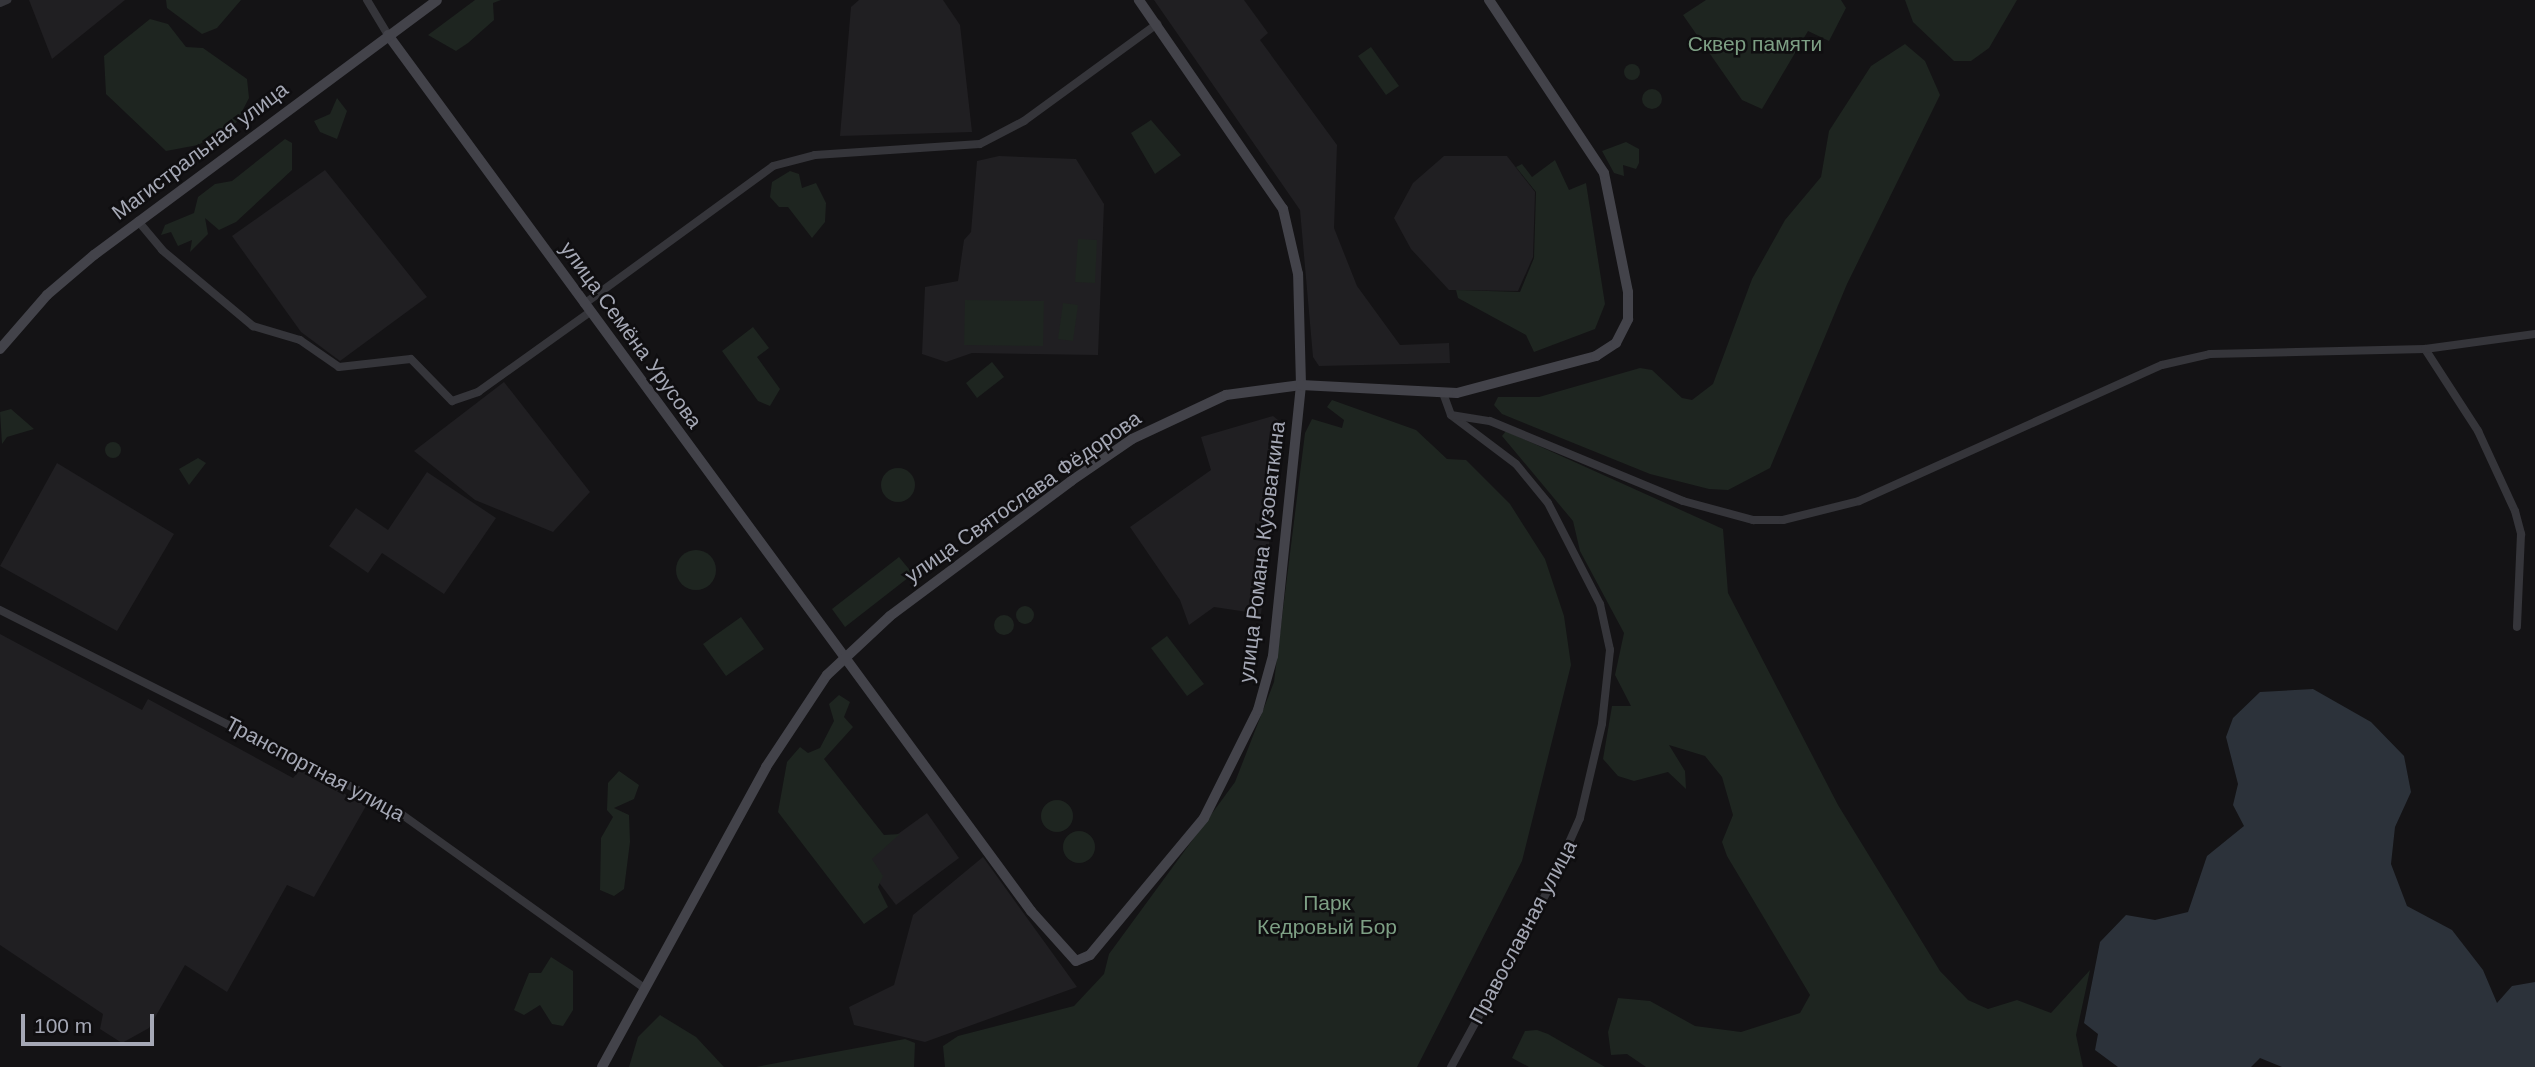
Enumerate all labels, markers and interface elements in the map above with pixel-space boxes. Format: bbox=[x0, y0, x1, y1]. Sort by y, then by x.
park label: Сквер памяти bbox=[1688, 31, 1822, 57]
street label: Магистральная улица bbox=[107, 77, 293, 225]
street label: улица Семёна Урусова bbox=[555, 237, 707, 433]
street label: улица Святослава Фёдорова bbox=[900, 406, 1146, 588]
street label: улица Романа Кузоваткина bbox=[1233, 420, 1291, 684]
street label: Транспортная улица bbox=[221, 711, 409, 827]
street label: Православная улица bbox=[1464, 836, 1582, 1028]
park label: Парк Кедровый Бор bbox=[1257, 890, 1397, 940]
scale bar bbox=[24, 1000, 158, 1044]
text: 100 m bbox=[34, 1014, 92, 1037]

